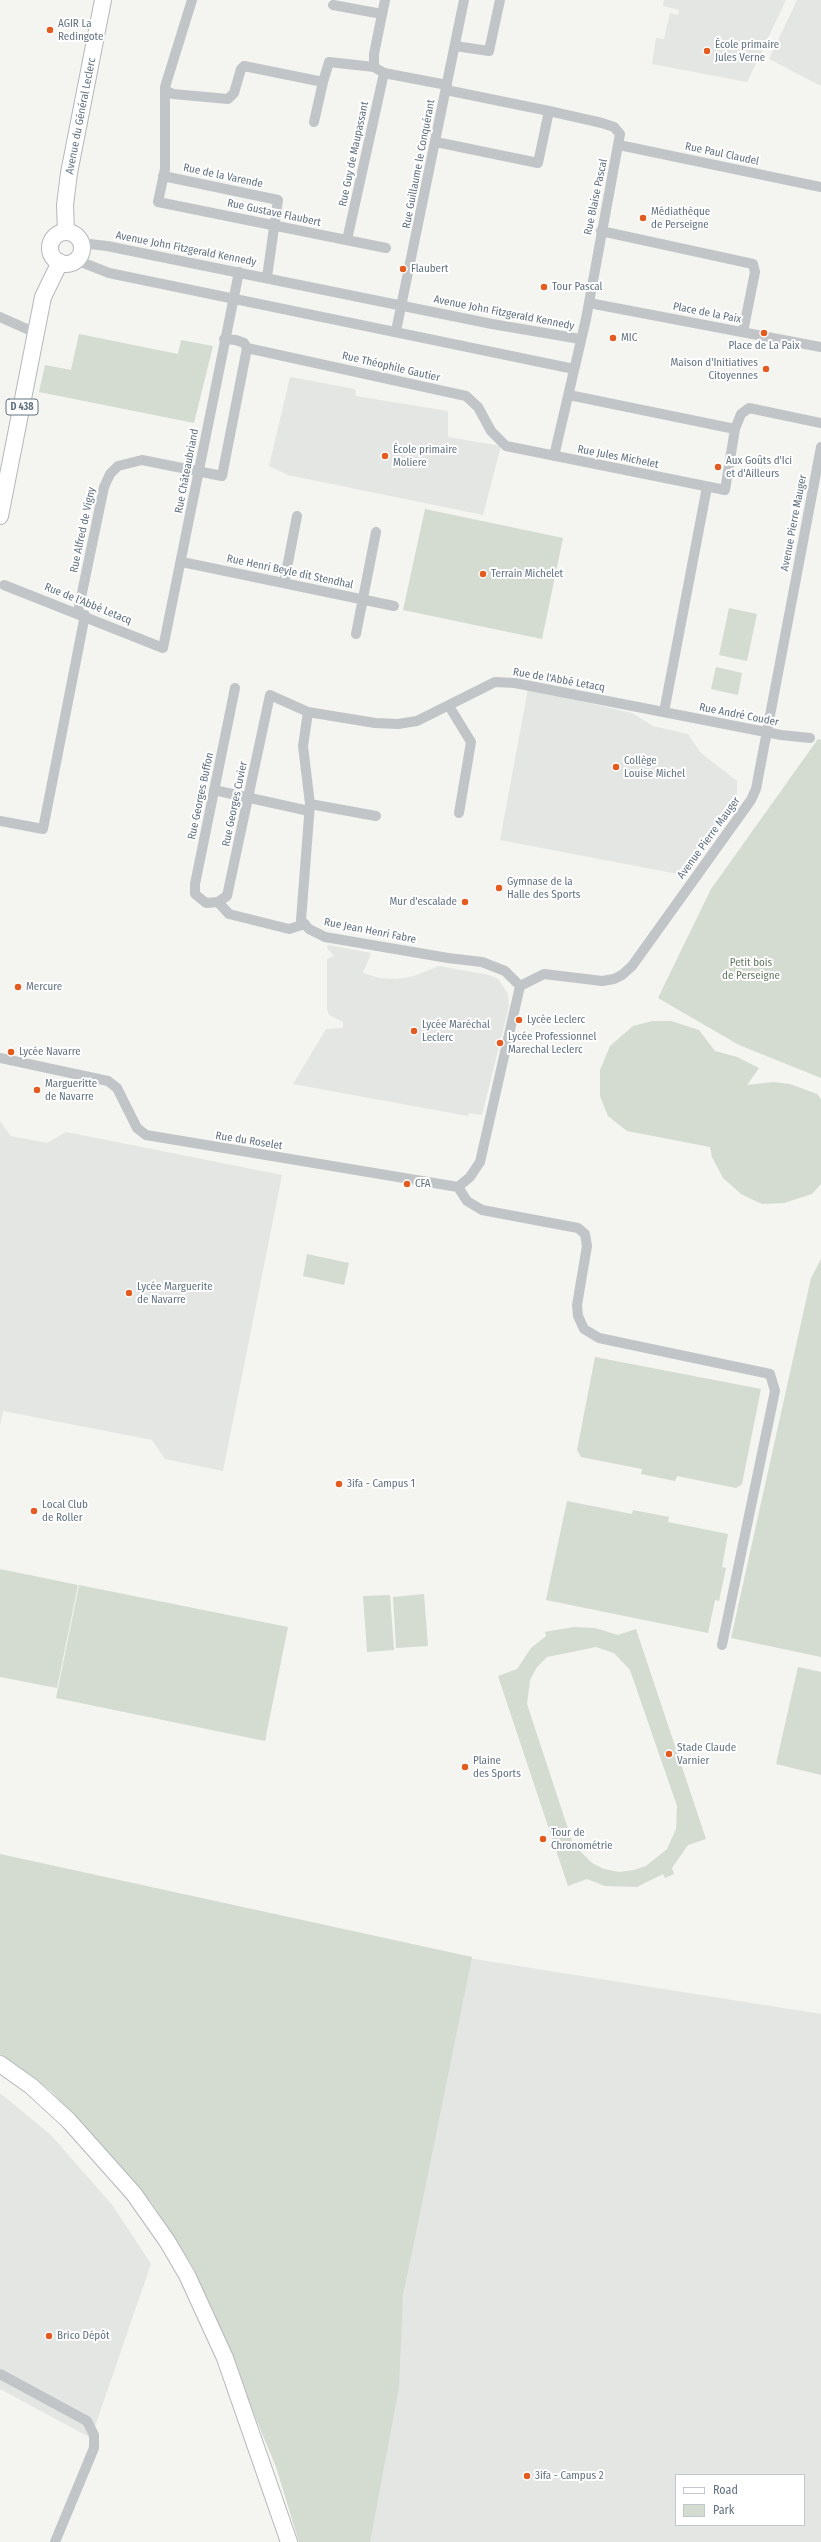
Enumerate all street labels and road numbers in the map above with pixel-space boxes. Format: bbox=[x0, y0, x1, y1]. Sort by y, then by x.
street label: Avenue du Général Leclerc bbox=[63, 57, 99, 175]
street label: Rue Guillaume le Conquérant bbox=[400, 98, 438, 230]
street label: Rue Guy de Maupassant bbox=[336, 100, 372, 208]
street label: Rue Paul Claudel bbox=[684, 140, 760, 168]
street label: Rue Blaise Pascal bbox=[581, 158, 611, 236]
street label: Rue de la Varende bbox=[182, 161, 264, 191]
street label: Rue Gustave Flaubert bbox=[226, 197, 322, 229]
street label: Avenue John Fitzgerald Kennedy bbox=[114, 229, 258, 269]
street label: Avenue John Fitzgerald Kennedy bbox=[432, 293, 576, 333]
street label: Place de la Paix bbox=[672, 300, 742, 326]
street label: Rue Théophile Gautier bbox=[341, 349, 441, 385]
road number: D 438 bbox=[6, 399, 38, 415]
street label: Rue Châteaubriand bbox=[172, 428, 202, 514]
street label: Rue Jules Michelet bbox=[576, 443, 660, 471]
street label: Avenue Pierre Mauger bbox=[778, 474, 810, 572]
street label: Rue Alfred de Vigny bbox=[67, 486, 99, 574]
street label: Rue Henri Beyle dit Stendhal bbox=[226, 552, 354, 592]
street label: Rue de l'Abbé Letacq bbox=[42, 580, 134, 628]
street label: Rue de l'Abbé Letacq bbox=[512, 665, 606, 695]
street label: Rue André Couder bbox=[698, 701, 780, 729]
street label: Rue Georges Buffon bbox=[185, 751, 217, 841]
street label: Rue Georges Cuvier bbox=[220, 760, 250, 848]
street label: Avenue Pierre Mauger bbox=[675, 794, 743, 882]
street label: Rue Jean Henri Fabre bbox=[323, 916, 417, 946]
street label: Rue du Roselet bbox=[215, 1129, 283, 1153]

